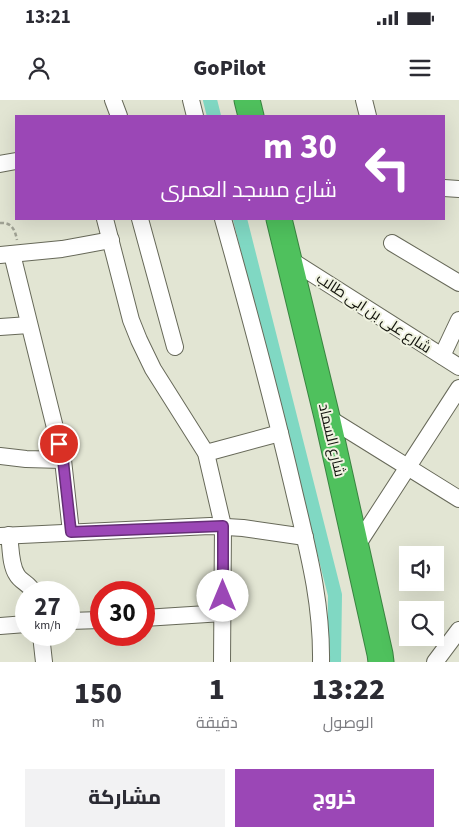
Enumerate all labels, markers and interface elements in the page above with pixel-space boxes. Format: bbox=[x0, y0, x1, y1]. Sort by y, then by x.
text: 13:21 bbox=[25, 4, 71, 31]
text: GoPilot bbox=[193, 52, 266, 84]
icon: person bbox=[25, 54, 53, 82]
icon: menu bbox=[406, 54, 434, 82]
text: 30 m bbox=[263, 122, 337, 172]
icon: left bbox=[355, 135, 420, 200]
text: شارع مسجد العمرى bbox=[160, 174, 337, 206]
street label: شارع على بن ابى طالب bbox=[312, 268, 435, 359]
street label: شارع السماد bbox=[313, 401, 350, 479]
pin bbox=[38, 423, 80, 465]
icon: arrive bbox=[45, 430, 73, 458]
map controls bbox=[399, 546, 444, 646]
button: sound bbox=[399, 546, 444, 591]
position arrow bbox=[196, 569, 248, 621]
speed limit sign: 30 bbox=[90, 581, 155, 646]
text: 27 bbox=[34, 589, 61, 625]
button: search bbox=[399, 601, 444, 646]
text: km/h bbox=[34, 617, 61, 634]
text: 1 bbox=[209, 668, 225, 711]
text: 13:22 bbox=[312, 668, 385, 711]
text: 150 bbox=[74, 672, 122, 715]
text: m bbox=[91, 711, 105, 733]
text: دقيقة bbox=[196, 712, 238, 734]
text: الوصول bbox=[323, 712, 374, 734]
button: مشاركة bbox=[25, 769, 225, 827]
button: خروج bbox=[235, 769, 434, 827]

